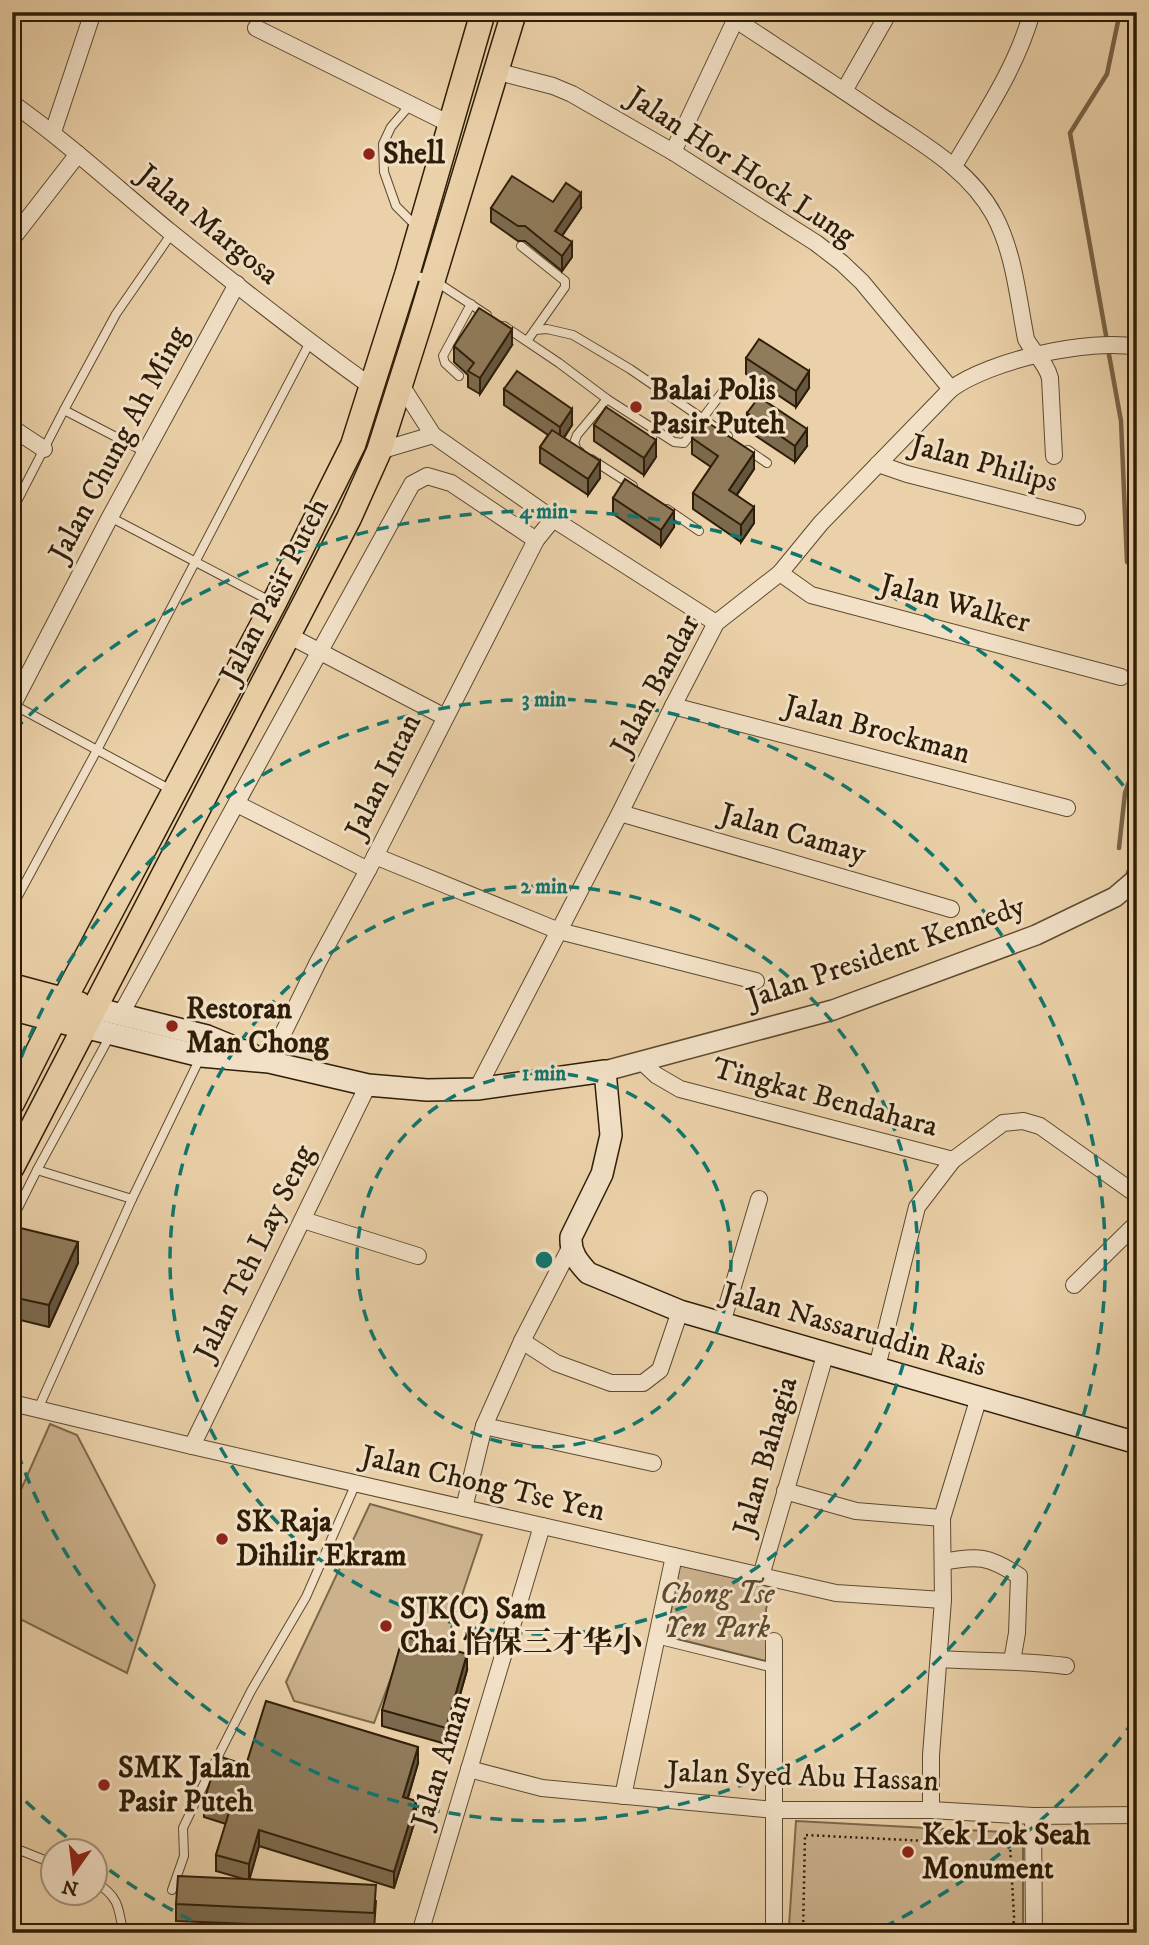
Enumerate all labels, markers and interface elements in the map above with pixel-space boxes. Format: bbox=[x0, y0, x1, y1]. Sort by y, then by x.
street label: Jalan Hor Hock Lung bbox=[617, 78, 862, 255]
place label: Shell bbox=[383, 136, 446, 173]
marker: Shell bbox=[361, 146, 377, 162]
street label: Jalan Margosa bbox=[127, 155, 286, 293]
street label: Jalan Chung Ah Ming bbox=[40, 320, 197, 571]
place label: Balai Polis Pasir Puteh bbox=[650, 372, 785, 443]
marker: Balai Polis Pasir Puteh bbox=[628, 399, 644, 415]
street label: Jalan Philips bbox=[904, 426, 1062, 501]
street label: Jalan Pasir Puteh bbox=[211, 492, 338, 693]
text: 4 min bbox=[520, 499, 569, 525]
street label: Jalan Walker bbox=[873, 565, 1034, 642]
street label: Jalan Bandar bbox=[602, 608, 709, 764]
text: 3 min bbox=[522, 687, 567, 713]
street label: Jalan Brockman bbox=[777, 687, 974, 773]
street label: Jalan Intan bbox=[337, 707, 430, 847]
street label: Jalan Camay bbox=[713, 795, 871, 873]
text: 2 min bbox=[521, 874, 569, 900]
street label: Jalan President Kennedy bbox=[739, 888, 1031, 1019]
place label: Restoran Man Chong bbox=[186, 991, 330, 1062]
marker: Restoran Man Chong bbox=[164, 1018, 180, 1034]
street label: Tingkat Bendahara bbox=[708, 1050, 942, 1146]
text: 1 min bbox=[522, 1061, 567, 1087]
street label: Jalan Teh Lay Seng bbox=[185, 1139, 323, 1370]
centre of rings bbox=[532, 1248, 556, 1272]
street label: Jalan Nassaruddin Rais bbox=[715, 1274, 990, 1385]
street label: Jalan Bahagia bbox=[725, 1372, 806, 1542]
street label: Jalan Chong Tse Yen bbox=[355, 1437, 609, 1530]
place label: SK Raja Dihilir Ekram bbox=[236, 1504, 407, 1575]
marker: SK Raja Dihilir Ekram bbox=[214, 1531, 230, 1547]
park label: Chong Tse Yen Park bbox=[659, 1576, 775, 1647]
place label: SJK(C) Sam Chai 怡保三才华小 bbox=[400, 1591, 643, 1662]
marker: SJK(C) Sam Chai 怡保三才华小 bbox=[378, 1618, 394, 1634]
street label: Jalan Aman bbox=[403, 1689, 480, 1835]
place label: SMK Jalan Pasir Puteh bbox=[118, 1750, 253, 1821]
street label: Jalan Syed Abu Hassan bbox=[663, 1754, 940, 1800]
marker: SMK Jalan Pasir Puteh bbox=[96, 1777, 112, 1793]
place label: Kek Lok Seah Monument bbox=[922, 1817, 1091, 1888]
north arrow bbox=[38, 1836, 108, 1906]
marker: Kek Lok Seah Monument bbox=[900, 1844, 916, 1860]
text: N bbox=[60, 1874, 81, 1900]

